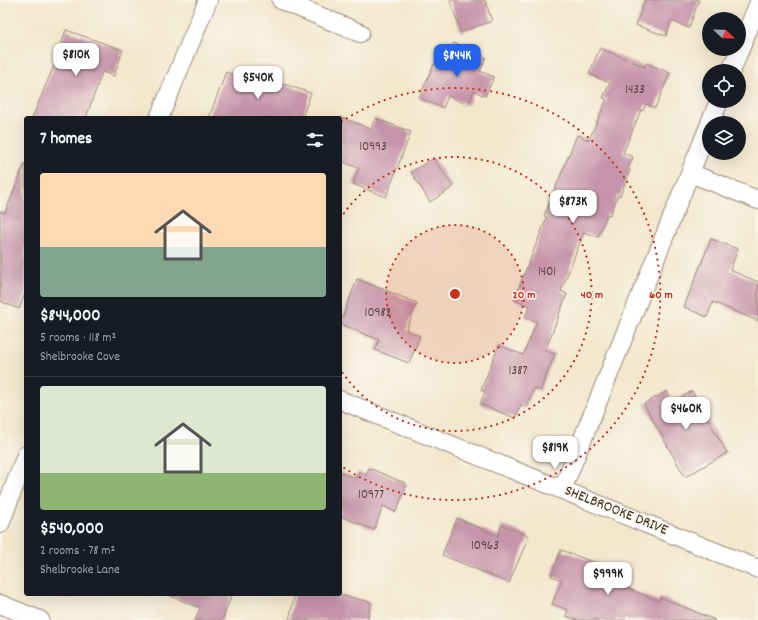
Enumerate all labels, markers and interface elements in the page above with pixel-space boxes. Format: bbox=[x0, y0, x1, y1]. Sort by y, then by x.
north arrow bbox=[702, 12, 746, 56]
map controls bbox=[702, 12, 746, 160]
pin: $810K bbox=[48, 43, 104, 77]
pin: $844K bbox=[429, 44, 485, 78]
text: $810K bbox=[62, 46, 90, 65]
text: $844K bbox=[443, 47, 471, 66]
button: locate bbox=[702, 64, 746, 108]
pin: $540K bbox=[230, 66, 286, 100]
text: $540K bbox=[242, 69, 274, 88]
house number: 1433 bbox=[625, 81, 645, 100]
button: layers bbox=[702, 116, 746, 160]
text: 7 homes bbox=[40, 128, 92, 152]
icon: filters bbox=[304, 129, 326, 151]
house number: 10993 bbox=[359, 138, 387, 157]
pin: $873K bbox=[545, 190, 601, 224]
text: $873K bbox=[559, 193, 587, 212]
icon: home bbox=[147, 199, 219, 271]
house number: 1401 bbox=[538, 263, 556, 282]
centre of rings bbox=[448, 287, 462, 301]
text: 20 m bbox=[513, 287, 535, 304]
text: 40 m bbox=[581, 287, 603, 304]
text: 60 m bbox=[649, 287, 673, 304]
house number: 10982 bbox=[365, 304, 391, 323]
text: $844,000 bbox=[40, 305, 101, 329]
text: 5 rooms · 118 m² bbox=[40, 329, 116, 348]
text: Shelbrooke Cove bbox=[40, 348, 120, 367]
house number: 1387 bbox=[509, 362, 527, 381]
pin: $460K bbox=[658, 397, 714, 431]
text: $460K bbox=[670, 400, 702, 419]
icon: home bbox=[147, 412, 219, 484]
pin: $819K bbox=[527, 436, 583, 470]
text: $819K bbox=[542, 439, 568, 458]
street label: SHELBROOKE DRIVE bbox=[561, 480, 671, 542]
house number: 10977 bbox=[358, 486, 384, 505]
text: $540,000 bbox=[40, 518, 104, 542]
house number: 10963 bbox=[471, 537, 499, 556]
text: 2 rooms · 78 m² bbox=[40, 542, 115, 561]
text: Shelbrooke Lane bbox=[40, 561, 120, 580]
pin: $999K bbox=[580, 562, 636, 596]
text: $999K bbox=[593, 565, 623, 584]

